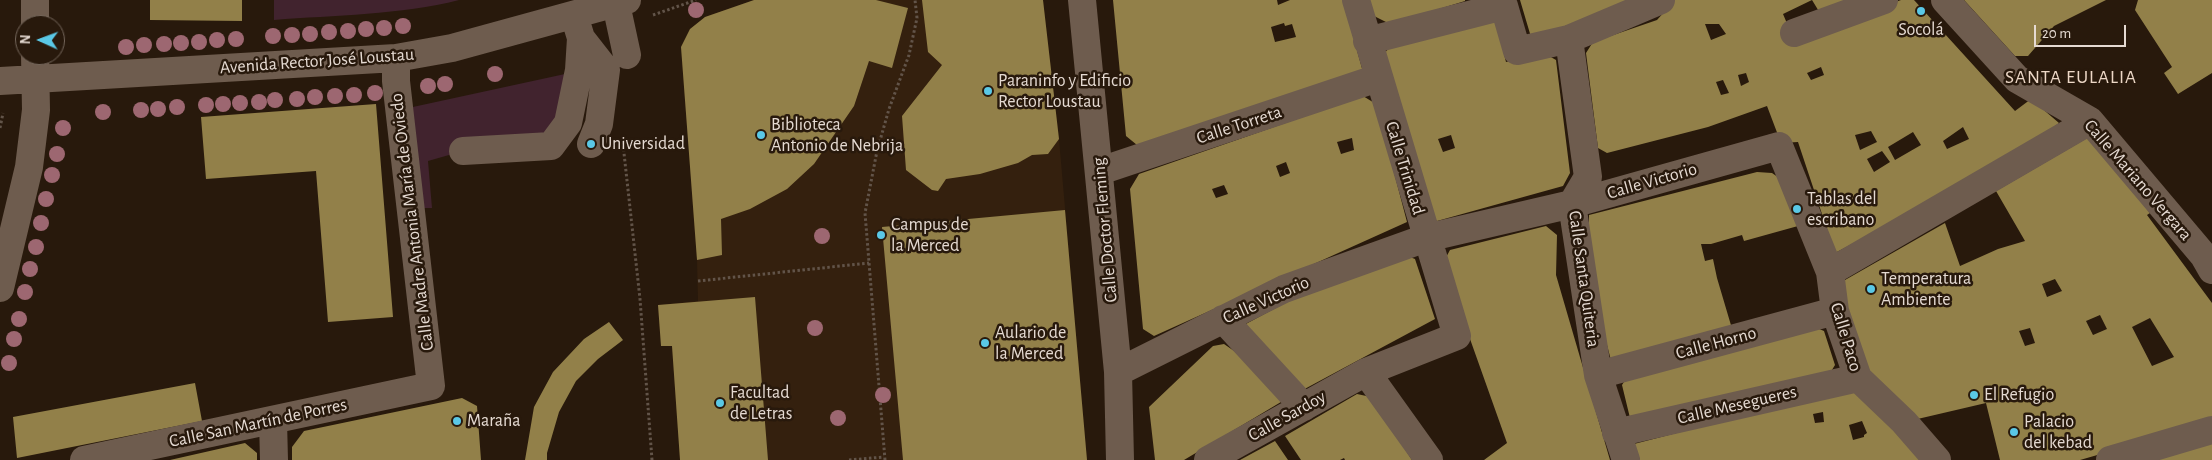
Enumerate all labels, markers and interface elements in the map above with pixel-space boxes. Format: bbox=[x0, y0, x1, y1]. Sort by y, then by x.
marker: Socolá bbox=[1915, 5, 1927, 17]
north arrow bbox=[15, 15, 65, 65]
scale bar bbox=[2037, 15, 2130, 47]
place label: Socolá bbox=[1898, 19, 1944, 41]
text: 20 m bbox=[2042, 26, 2071, 41]
text: N bbox=[19, 34, 33, 45]
street label: Avenida Rector José Loustau bbox=[219, 43, 415, 79]
district label: SANTA EULALIA bbox=[2003, 66, 2139, 88]
place label: Paraninfo y Edificio Rector Loustau bbox=[998, 70, 1131, 112]
marker: Paraninfo y Edificio Rector Loustau bbox=[982, 85, 994, 97]
street label: Calle Madre Antonia María de Oviedo bbox=[385, 92, 439, 352]
street label: Calle Torreta bbox=[1194, 101, 1284, 149]
place label: Biblioteca Antonio de Nebrija bbox=[771, 114, 903, 156]
street label: Calle Mariano Vergara bbox=[2080, 115, 2196, 245]
street label: Calle Trinidad bbox=[1381, 119, 1429, 217]
marker: Biblioteca Antonio de Nebrija bbox=[755, 129, 767, 141]
place label: Universidad bbox=[601, 133, 685, 155]
marker: Universidad bbox=[585, 138, 597, 150]
street label: Calle Doctor Fleming bbox=[1088, 157, 1122, 303]
street label: Calle Victorio bbox=[1605, 158, 1699, 204]
place label: Tablas del escribano bbox=[1807, 188, 1877, 230]
marker: Tablas del escribano bbox=[1791, 203, 1803, 215]
street label: Calle Santa Quiteria bbox=[1564, 209, 1604, 349]
place label: Campus de la Merced bbox=[891, 214, 968, 256]
marker: Campus de la Merced bbox=[875, 229, 887, 241]
place label: Temperatura Ambiente bbox=[1881, 268, 1971, 310]
street label: Calle Victorio bbox=[1219, 271, 1313, 329]
marker: Temperatura Ambiente bbox=[1865, 283, 1877, 295]
street label: Calle Paco bbox=[1825, 300, 1867, 374]
place label: Aulario de la Merced bbox=[995, 322, 1066, 364]
street label: Calle Horno bbox=[1673, 322, 1759, 364]
marker: Aulario de la Merced bbox=[979, 337, 991, 349]
street label: Calle Mesegueres bbox=[1675, 381, 1799, 429]
place label: Facultad de Letras bbox=[730, 382, 792, 424]
place label: El Refugio bbox=[1984, 384, 2054, 406]
street label: Calle Sardoy bbox=[1244, 386, 1330, 446]
marker: El Refugio bbox=[1968, 389, 1980, 401]
street label: Calle San Martín de Porres bbox=[167, 394, 349, 452]
marker: Facultad de Letras bbox=[714, 397, 726, 409]
place label: Maraña bbox=[467, 410, 521, 432]
place label: Palacio del kebad bbox=[2024, 411, 2092, 454]
marker: Maraña bbox=[451, 415, 463, 427]
marker: Palacio del kebad bbox=[2008, 426, 2020, 438]

